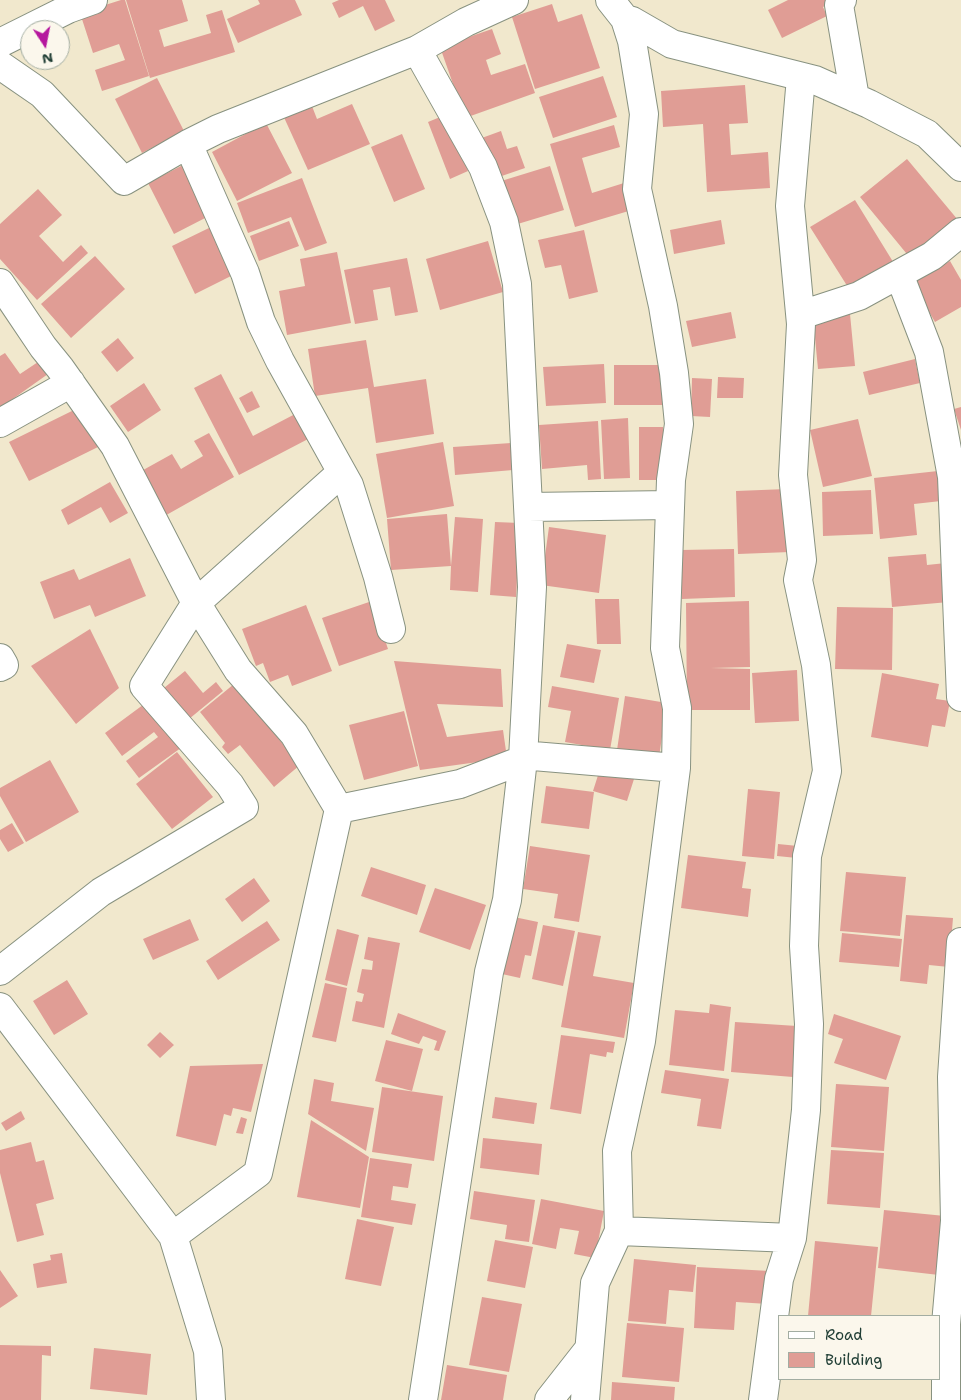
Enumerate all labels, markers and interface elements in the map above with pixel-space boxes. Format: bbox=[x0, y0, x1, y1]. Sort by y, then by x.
north arrow bbox=[20, 20, 70, 70]
text: N bbox=[41, 49, 55, 69]
legend bbox=[778, 1315, 941, 1380]
text: Road bbox=[825, 1325, 863, 1345]
text: Building bbox=[825, 1350, 882, 1370]

